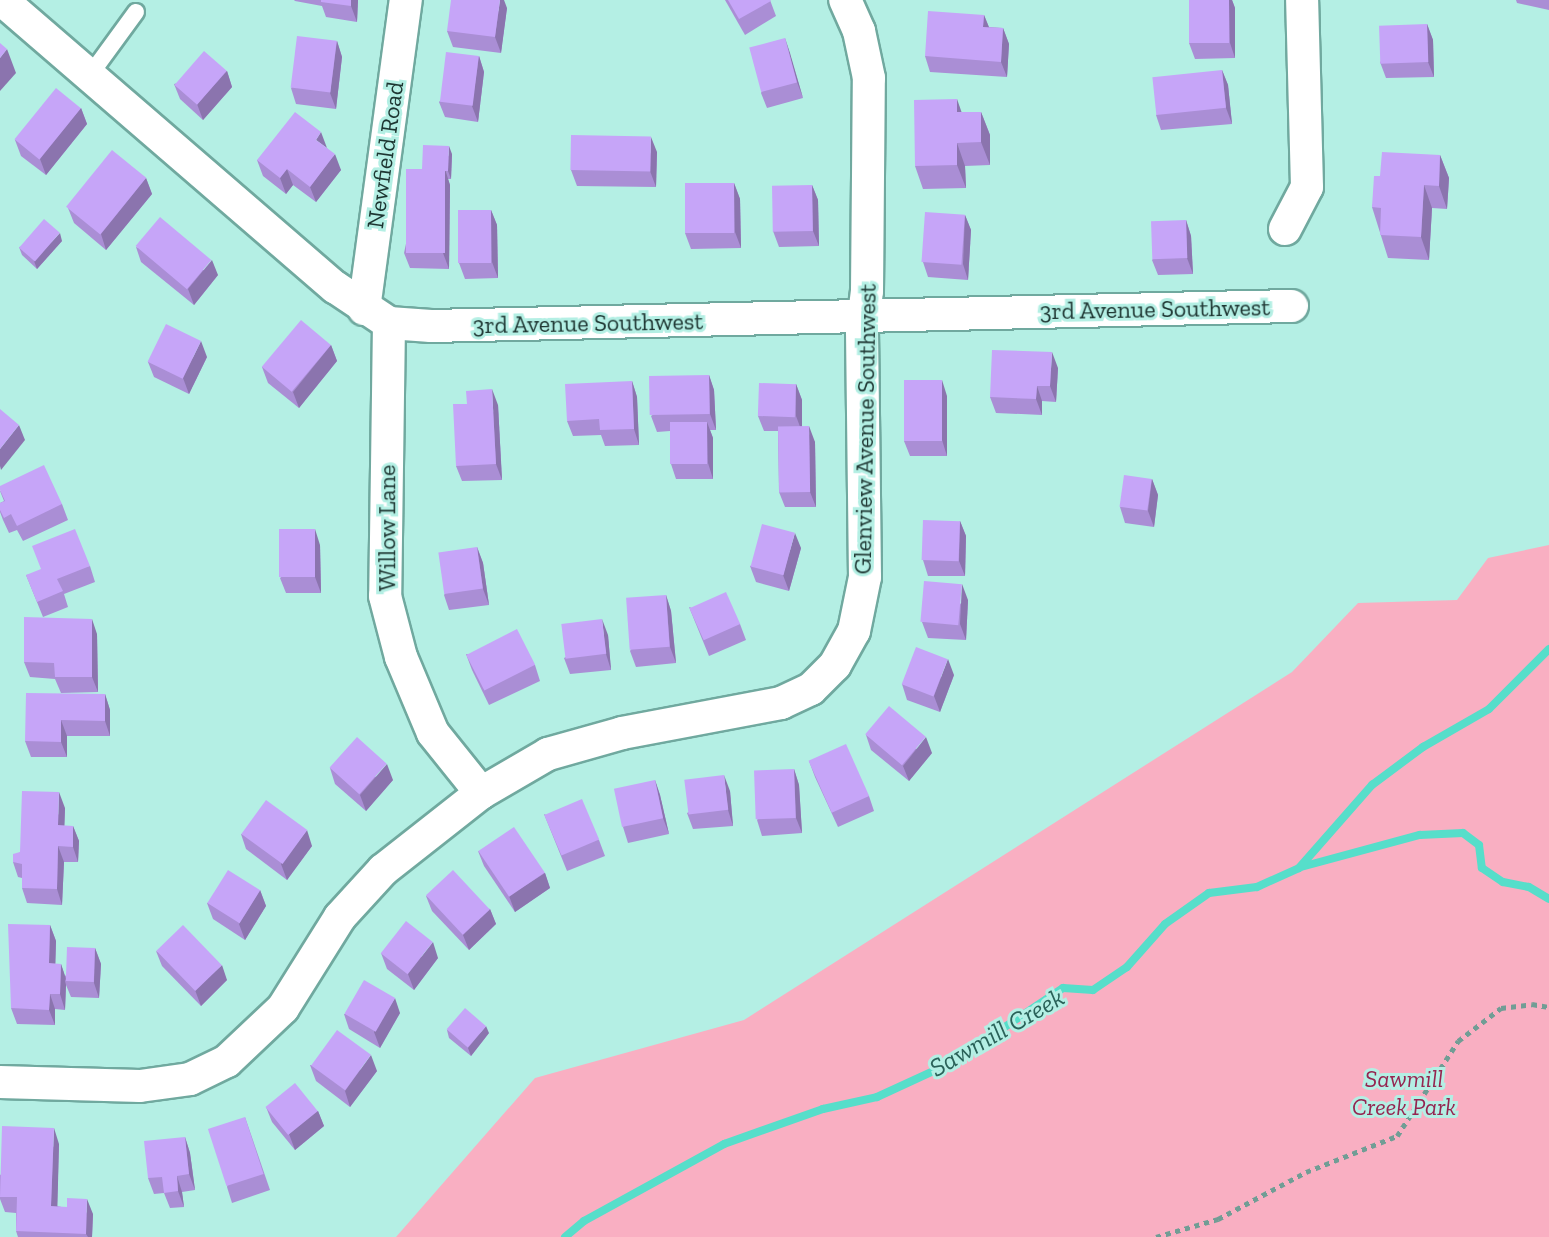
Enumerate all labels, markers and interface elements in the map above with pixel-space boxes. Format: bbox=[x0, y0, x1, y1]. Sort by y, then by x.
street label: Newfield Road bbox=[360, 80, 410, 230]
street label: Glenview Avenue Southwest bbox=[848, 283, 882, 575]
street label: 3rd Avenue Southwest bbox=[1039, 293, 1271, 325]
street label: 3rd Avenue Southwest bbox=[472, 307, 704, 339]
street label: Willow Lane bbox=[373, 464, 401, 592]
water label: Sawmill Creek bbox=[924, 982, 1070, 1084]
park label: Sawmill Creek Park bbox=[1352, 1065, 1456, 1121]

